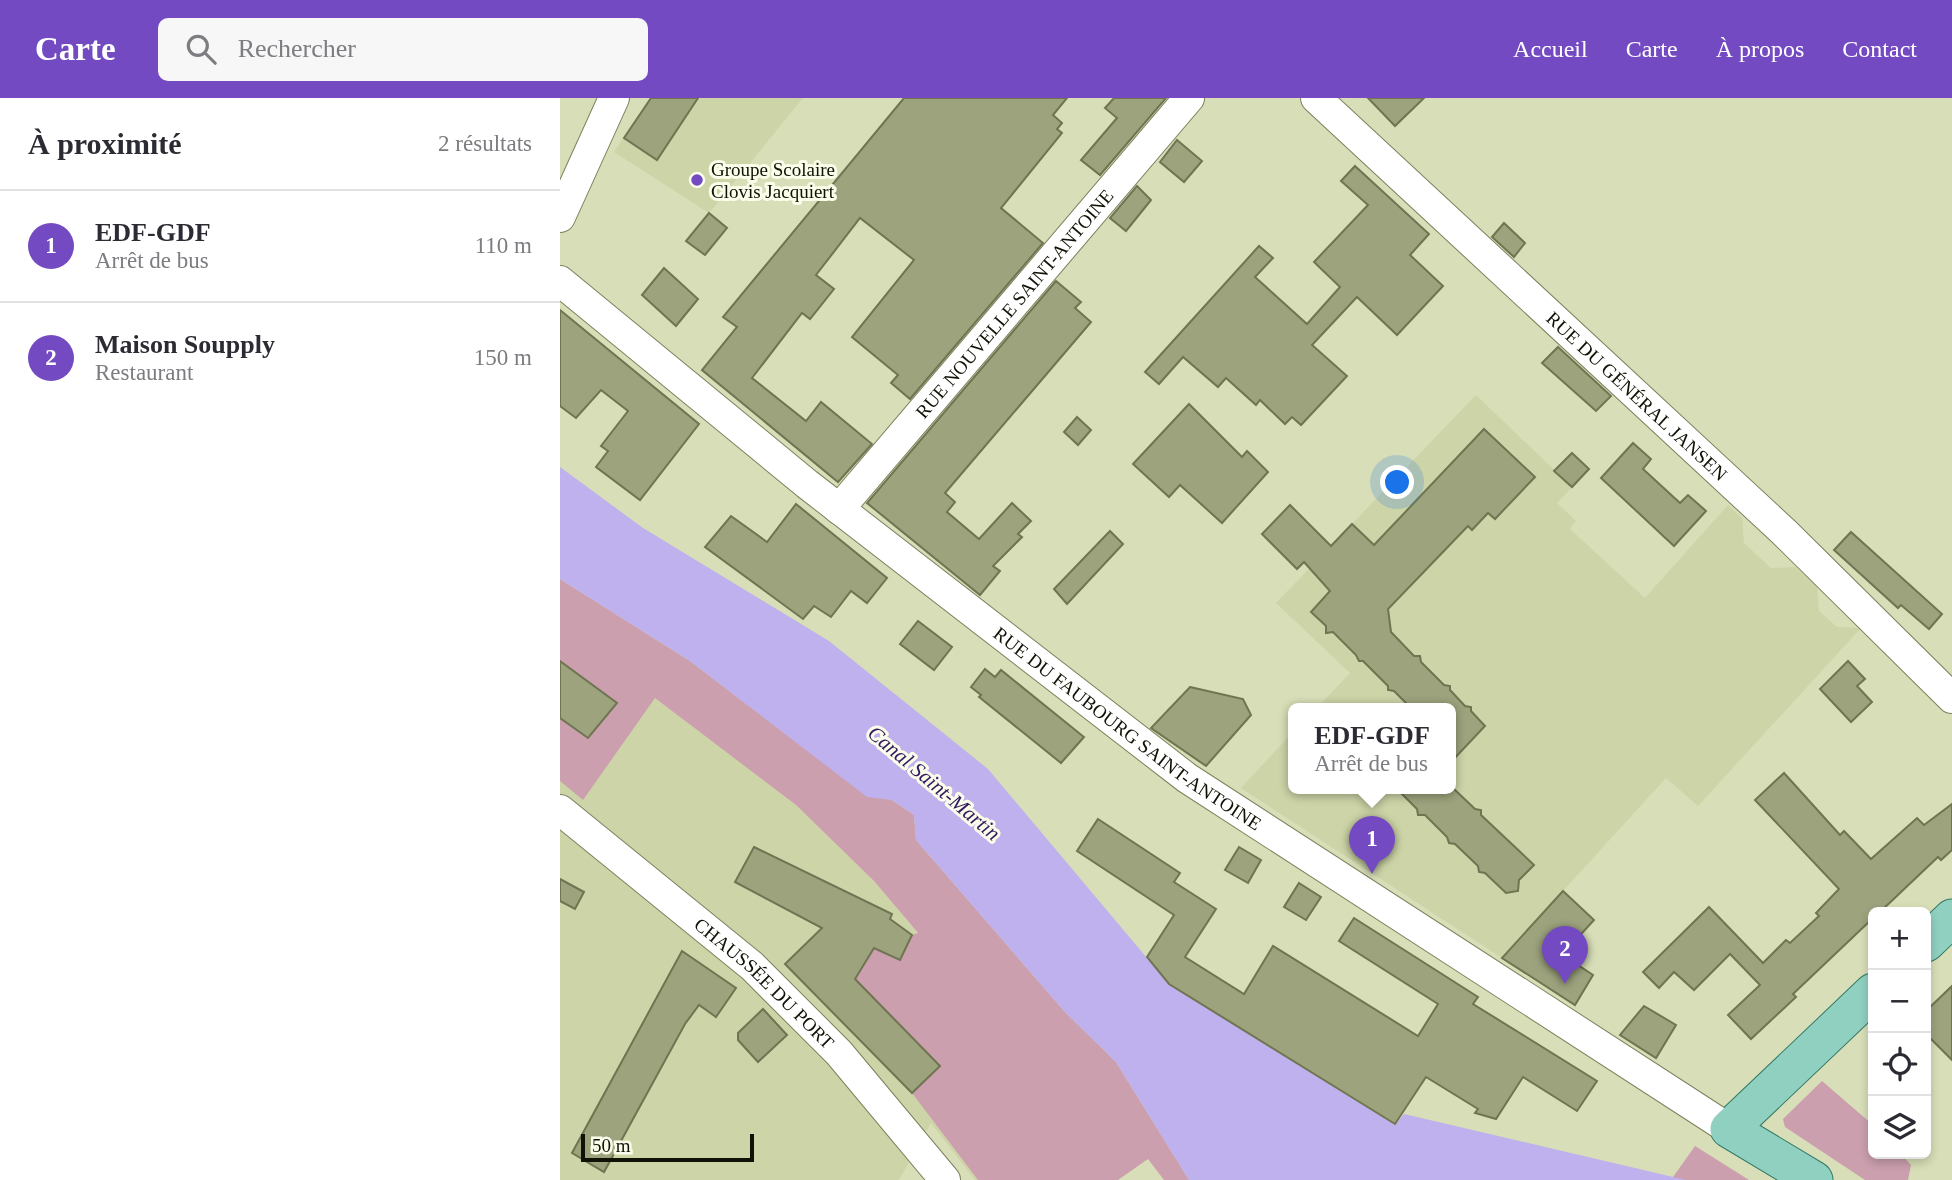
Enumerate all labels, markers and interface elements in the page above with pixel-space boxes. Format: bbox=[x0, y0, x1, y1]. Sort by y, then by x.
search box bbox=[158, 18, 648, 81]
icon: search bbox=[182, 30, 220, 68]
text: Carte bbox=[35, 31, 116, 67]
text: Rechercher bbox=[238, 34, 356, 63]
text: Accueil bbox=[1513, 36, 1588, 62]
text: Carte bbox=[1626, 36, 1678, 62]
text: À propos bbox=[1716, 36, 1804, 62]
text: Contact bbox=[1842, 36, 1917, 62]
text: À proximité bbox=[28, 127, 182, 160]
text: 2 résultats bbox=[438, 131, 532, 156]
place label: Groupe Scolaire Clovis Jacquiert bbox=[711, 159, 835, 202]
marker: Groupe Scolaire Clovis Jacquiert bbox=[689, 172, 705, 188]
street label: RUE NOUVELLE SAINT-ANTOINE bbox=[911, 185, 1117, 422]
text: EDF-GDF bbox=[95, 218, 211, 247]
text: 1 bbox=[45, 233, 57, 258]
text: 110 m bbox=[475, 233, 532, 258]
text: Arrêt de bus bbox=[95, 248, 209, 273]
street label: RUE DU GÉNÉRAL JANSEN bbox=[1543, 307, 1732, 485]
text: Maison Soupply bbox=[95, 330, 275, 359]
text: 2 bbox=[45, 345, 57, 370]
text: 150 m bbox=[474, 345, 532, 370]
text: Restaurant bbox=[95, 360, 193, 385]
your location bbox=[1380, 465, 1414, 499]
street label: RUE DU FAUBOURG SAINT-ANTOINE bbox=[990, 622, 1265, 834]
popup bbox=[1288, 703, 1456, 794]
water label: Canal Saint-Martin bbox=[863, 721, 1005, 845]
text: EDF-GDF bbox=[1314, 721, 1430, 750]
text: Arrêt de bus bbox=[1314, 751, 1428, 776]
pin: 1 bbox=[1349, 816, 1395, 874]
map controls bbox=[1868, 907, 1931, 1159]
button: + bbox=[1868, 907, 1931, 970]
street label: CHAUSSÉE DU PORT bbox=[690, 913, 839, 1053]
pin: 2 bbox=[1542, 926, 1588, 984]
button: − bbox=[1868, 970, 1931, 1033]
button: locate bbox=[1868, 1033, 1931, 1096]
button: layers bbox=[1868, 1096, 1931, 1159]
scale bar bbox=[581, 1131, 754, 1163]
text: 50 m bbox=[592, 1135, 631, 1156]

